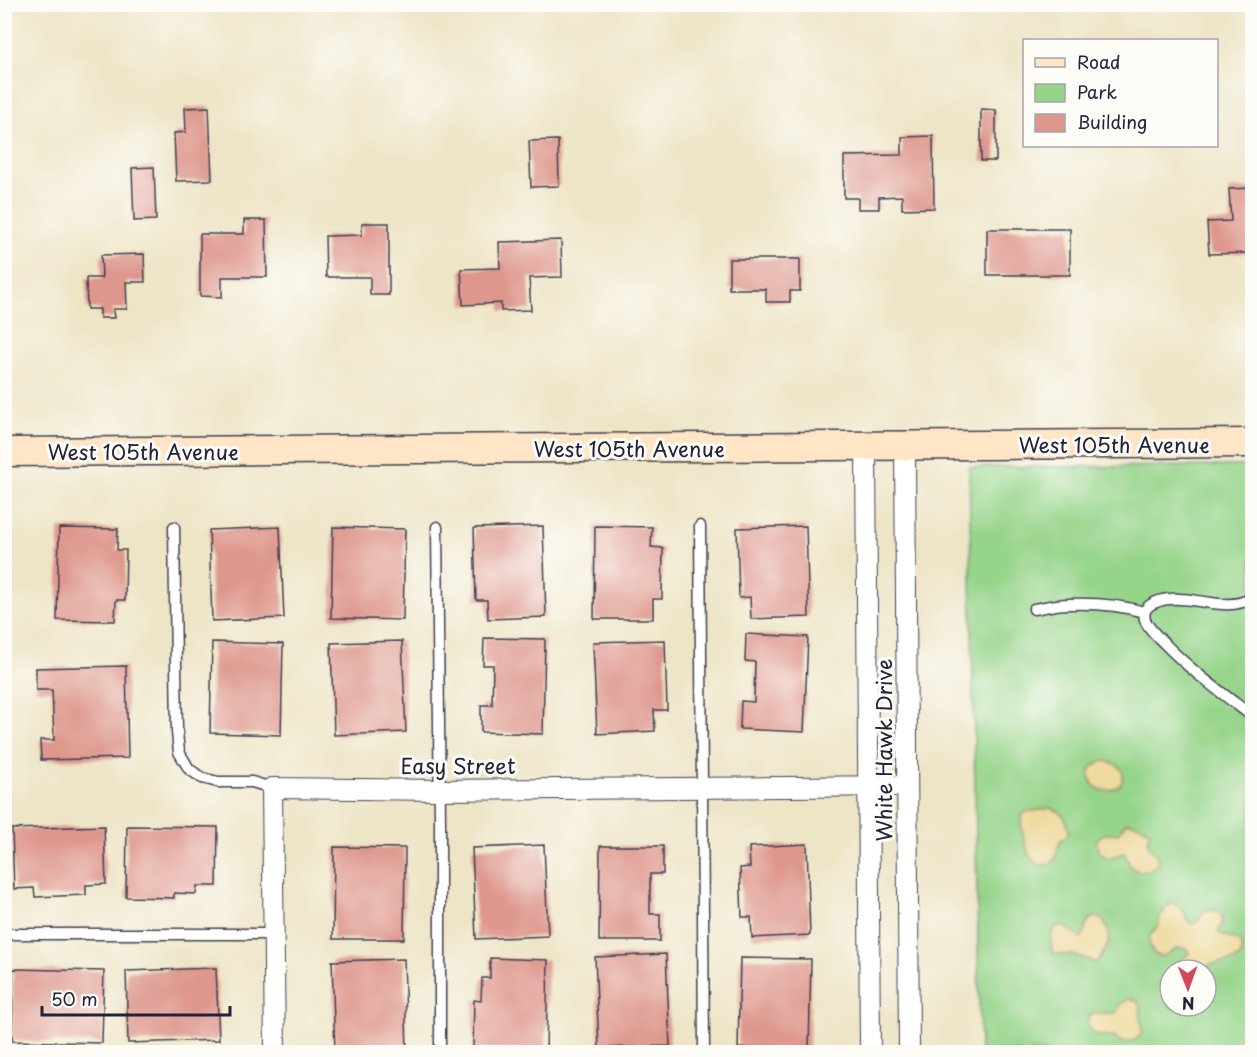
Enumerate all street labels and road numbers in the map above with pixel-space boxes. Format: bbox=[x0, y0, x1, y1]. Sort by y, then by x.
street label: West 105th Avenue bbox=[1018, 428, 1210, 460]
street label: West 105th Avenue bbox=[533, 432, 725, 464]
street label: West 105th Avenue bbox=[47, 435, 239, 467]
street label: White Hawk Drive bbox=[867, 659, 899, 841]
street label: Easy Street bbox=[400, 749, 516, 781]

